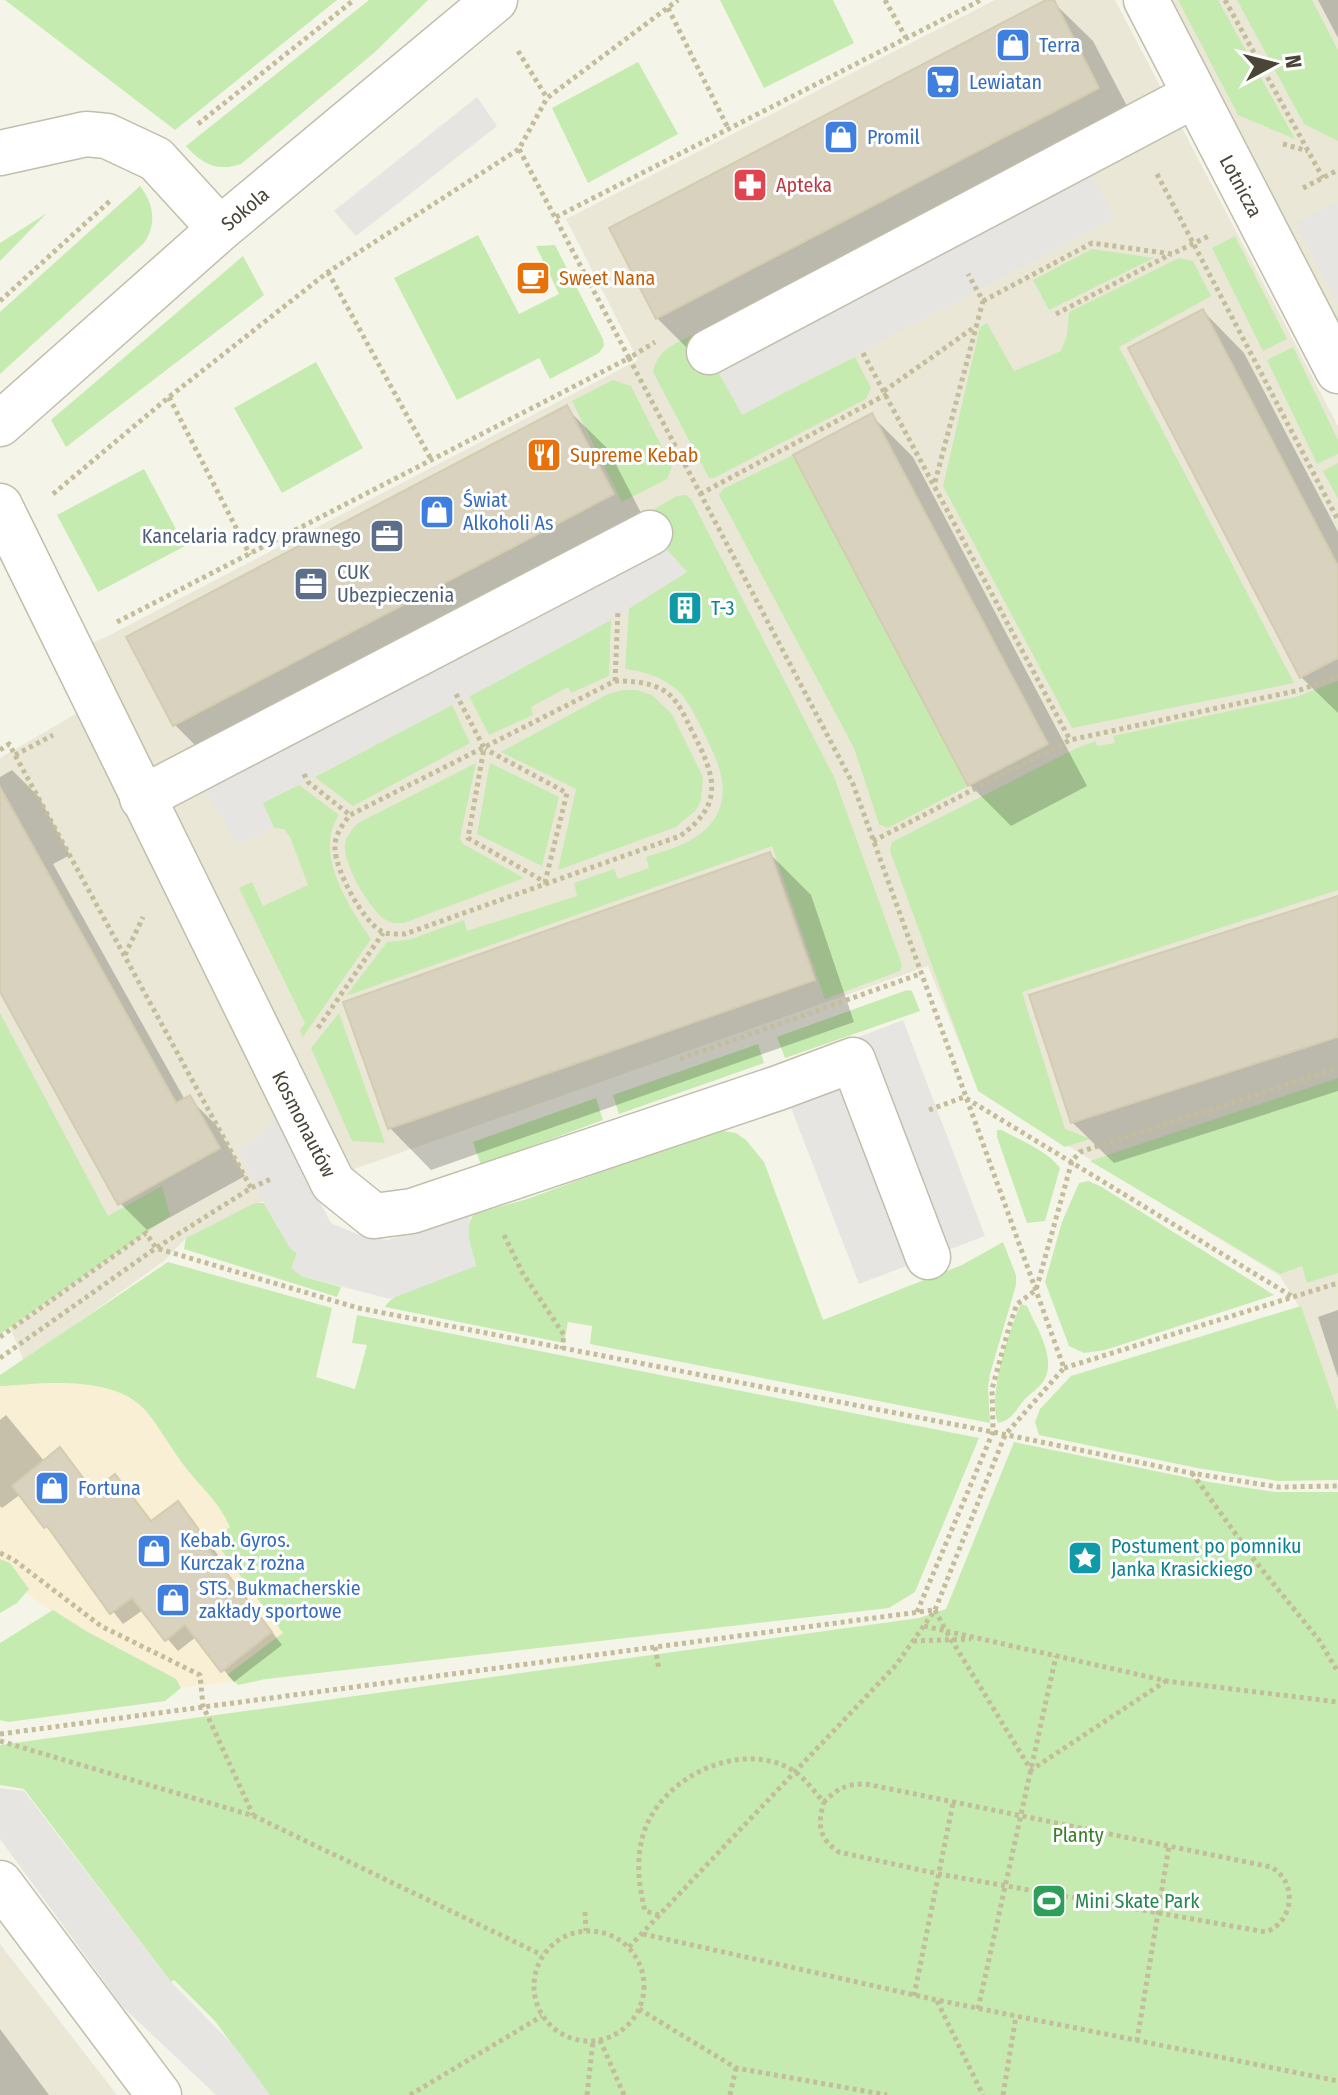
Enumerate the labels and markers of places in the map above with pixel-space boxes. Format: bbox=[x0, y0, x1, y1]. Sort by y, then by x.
shop icon: Terra bbox=[994, 26, 1032, 64]
place label: Terra bbox=[1039, 33, 1080, 57]
supermarket icon: Lewiatan bbox=[924, 63, 962, 101]
place label: Lewiatan bbox=[969, 70, 1042, 94]
shop icon: Promil bbox=[822, 118, 860, 156]
place label: Promil bbox=[867, 125, 920, 149]
pharmacy icon: Apteka bbox=[731, 166, 769, 204]
place label: Apteka bbox=[776, 173, 832, 197]
cafe icon: Sweet Nana bbox=[514, 259, 552, 297]
place label: Sweet Nana bbox=[559, 266, 655, 290]
restaurant icon: Supreme Kebab bbox=[525, 436, 563, 474]
place label: Supreme Kebab bbox=[570, 443, 698, 467]
place label: Świat Alkoholi As bbox=[463, 488, 554, 535]
shop icon: Świat Alkoholi As bbox=[418, 493, 456, 531]
office icon: Kancelaria radcy prawnego bbox=[368, 517, 406, 555]
place label: Kancelaria radcy prawnego bbox=[142, 524, 361, 548]
place label: CUK Ubezpieczenia bbox=[337, 560, 454, 607]
office icon: CUK Ubezpieczenia bbox=[292, 565, 330, 603]
building icon: T-3 bbox=[666, 589, 704, 627]
place label: T-3 bbox=[711, 596, 734, 620]
shop icon: Fortuna bbox=[33, 1469, 71, 1507]
place label: Fortuna bbox=[78, 1476, 141, 1500]
place label: Kebab. Gyros. Kurczak z rożna bbox=[180, 1528, 305, 1575]
shop icon: Kebab. Gyros. Kurczak z rożna bbox=[135, 1532, 173, 1570]
place label: Postument po pomniku Janka Krasickiego bbox=[1111, 1534, 1302, 1581]
place icon: Postument po pomniku Janka Krasickiego bbox=[1066, 1539, 1104, 1577]
place label: STS. Bukmacherskie zakłady sportowe bbox=[199, 1576, 361, 1623]
shop icon: STS. Bukmacherskie zakłady sportowe bbox=[154, 1581, 192, 1619]
sports icon: Mini Skate Park bbox=[1030, 1882, 1068, 1920]
place label: Mini Skate Park bbox=[1075, 1889, 1200, 1913]

